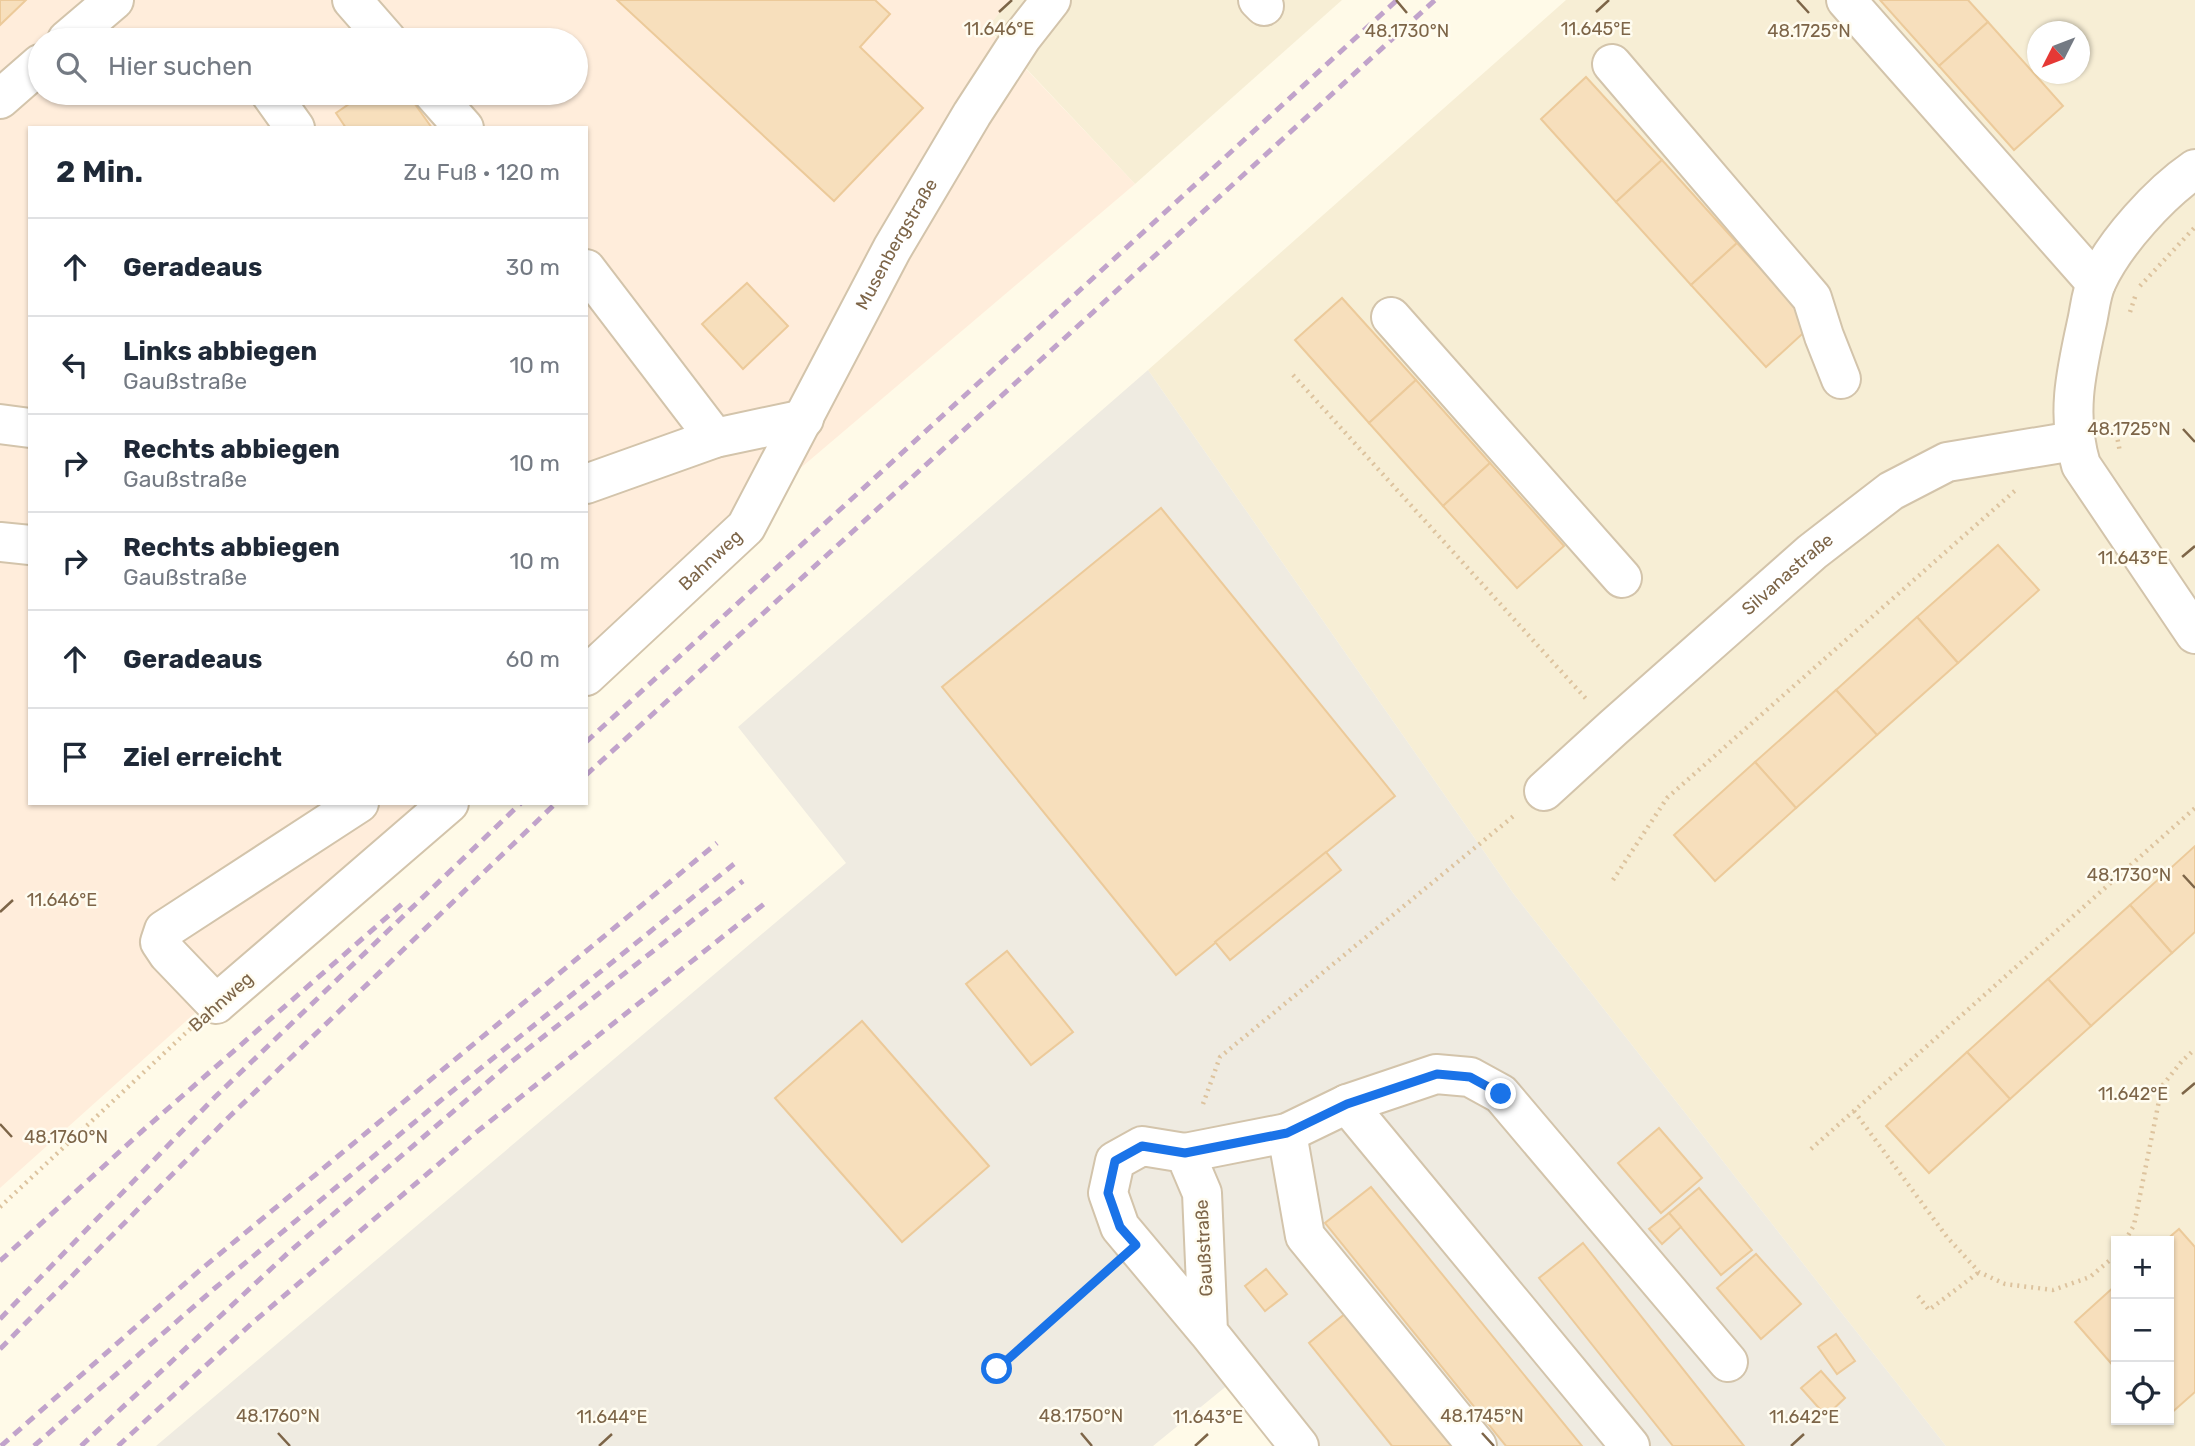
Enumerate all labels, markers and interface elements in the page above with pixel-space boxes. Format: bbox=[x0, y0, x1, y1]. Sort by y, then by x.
text: 11.646°E bbox=[964, 18, 1034, 40]
text: 11.645°E bbox=[1561, 18, 1631, 40]
text: 48.1730°N bbox=[1365, 20, 1449, 42]
text: 48.1725°N bbox=[1767, 20, 1851, 42]
north arrow bbox=[2027, 21, 2090, 84]
search box bbox=[28, 28, 588, 105]
icon: search bbox=[52, 48, 90, 86]
text: Hier suchen bbox=[108, 51, 253, 82]
text: 2 Min. bbox=[56, 154, 143, 190]
text: Zu Fuß · 120 m bbox=[404, 158, 560, 186]
street label: Musenbergstraße bbox=[851, 175, 942, 314]
icon: ahead bbox=[56, 248, 94, 286]
text: Geradeaus bbox=[123, 252, 262, 283]
text: 30 m bbox=[505, 253, 560, 281]
text: Links abbiegen bbox=[123, 336, 317, 367]
icon: left bbox=[56, 346, 94, 384]
text: 10 m bbox=[509, 351, 560, 379]
text: Gaußstraße bbox=[123, 367, 247, 395]
text: 48.1725°N bbox=[2087, 418, 2171, 440]
text: Rechts abbiegen bbox=[123, 434, 340, 465]
icon: right bbox=[56, 444, 94, 482]
text: 10 m bbox=[509, 449, 560, 477]
text: Gaußstraße bbox=[123, 465, 247, 493]
street label: Bahnweg bbox=[674, 525, 747, 595]
street label: Silvanastraße bbox=[1737, 529, 1838, 620]
text: Rechts abbiegen bbox=[123, 532, 340, 563]
icon: right bbox=[56, 542, 94, 580]
text: 10 m bbox=[509, 547, 560, 575]
text: 11.643°E bbox=[2098, 547, 2168, 569]
text: Gaußstraße bbox=[123, 563, 247, 591]
icon: ahead bbox=[56, 640, 94, 678]
text: Geradeaus bbox=[123, 644, 262, 675]
text: 60 m bbox=[505, 645, 560, 673]
icon: arrive bbox=[56, 738, 94, 776]
text: Ziel erreicht bbox=[123, 742, 282, 773]
text: 48.1730°N bbox=[2087, 864, 2171, 886]
text: 11.646°E bbox=[27, 889, 97, 911]
street label: Bahnweg bbox=[184, 967, 258, 1037]
route end bbox=[1485, 1078, 1516, 1109]
text: 11.642°E bbox=[2098, 1083, 2168, 1105]
text: 48.1760°N bbox=[24, 1126, 108, 1148]
street label: Gaußstraße bbox=[1190, 1199, 1218, 1297]
map controls bbox=[2111, 1236, 2174, 1425]
button: + bbox=[2111, 1236, 2174, 1299]
button: − bbox=[2111, 1299, 2174, 1362]
route start bbox=[981, 1353, 1012, 1384]
button: locate bbox=[2111, 1362, 2174, 1425]
text: 48.1760°N bbox=[236, 1405, 320, 1427]
text: 48.1750°N bbox=[1039, 1405, 1123, 1427]
text: 48.1745°N bbox=[1440, 1405, 1524, 1427]
text: 11.644°E bbox=[577, 1406, 647, 1428]
text: 11.643°E bbox=[1173, 1406, 1243, 1428]
text: 11.642°E bbox=[1769, 1406, 1839, 1428]

